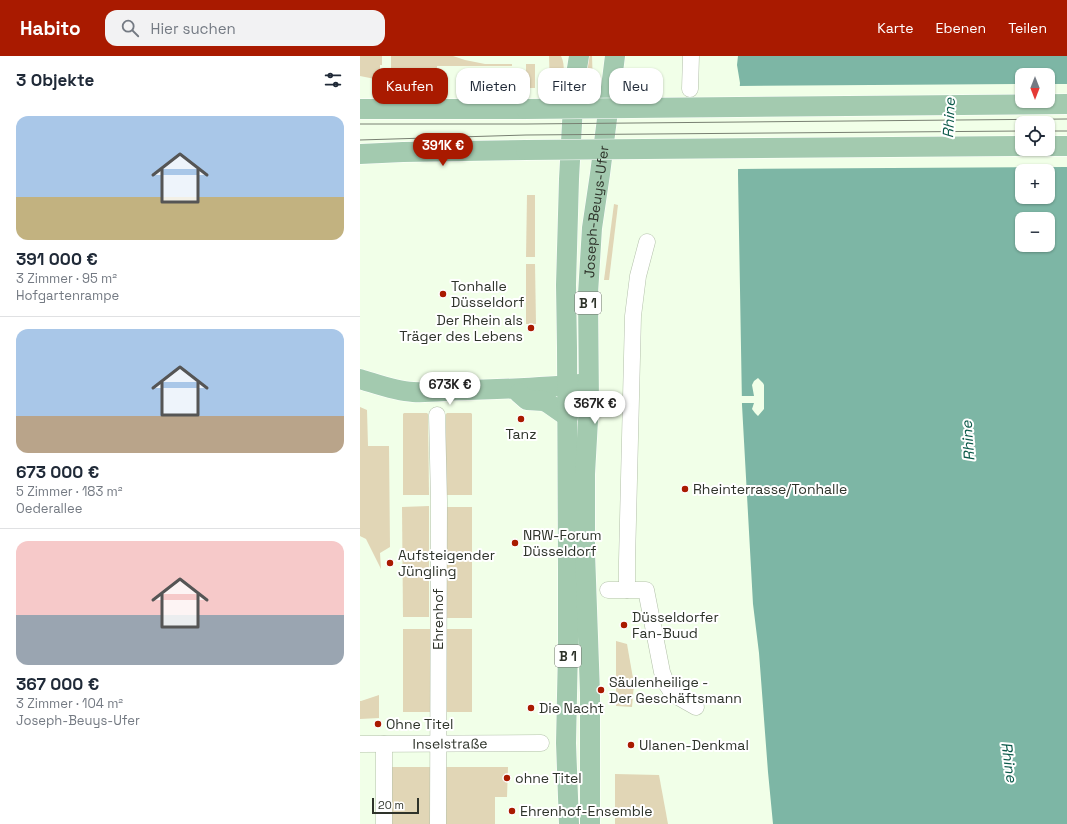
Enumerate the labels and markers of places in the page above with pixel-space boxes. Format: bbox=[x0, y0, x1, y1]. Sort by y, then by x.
pin: 391K € bbox=[410, 133, 476, 167]
place label: Tonhalle Düsseldorf bbox=[451, 277, 524, 311]
marker: Tonhalle Düsseldorf bbox=[438, 289, 448, 299]
place label: Der Rhein als Träger des Lebens bbox=[399, 311, 523, 345]
marker: Der Rhein als Träger des Lebens bbox=[526, 323, 536, 333]
pin: 673K € bbox=[417, 372, 483, 406]
pin: 367K € bbox=[562, 391, 628, 425]
marker: Tanz bbox=[516, 414, 526, 424]
place label: Tanz bbox=[506, 425, 536, 443]
place label: Rheinterrasse/Tonhalle bbox=[693, 480, 847, 498]
marker: Rheinterrasse/Tonhalle bbox=[680, 484, 690, 494]
place label: NRW-Forum Düsseldorf bbox=[523, 526, 602, 560]
marker: NRW-Forum Düsseldorf bbox=[510, 538, 520, 548]
place label: Aufsteigender Jüngling bbox=[398, 546, 495, 580]
marker: Aufsteigender Jüngling bbox=[385, 558, 395, 568]
place label: Düsseldorfer Fan-Buud bbox=[632, 608, 719, 642]
marker: Düsseldorfer Fan-Buud bbox=[619, 620, 629, 630]
place label: Säulenheilige - Der Geschäftsmann bbox=[609, 673, 742, 707]
marker: Säulenheilige - Der Geschäftsmann bbox=[596, 685, 606, 695]
place label: Die Nacht bbox=[539, 699, 604, 717]
marker: Die Nacht bbox=[526, 703, 536, 713]
place label: Ohne Titel bbox=[386, 715, 454, 733]
marker: Ohne Titel bbox=[373, 719, 383, 729]
place label: Ulanen-Denkmal bbox=[639, 736, 749, 754]
marker: Ulanen-Denkmal bbox=[626, 740, 636, 750]
place label: ohne Titel bbox=[515, 769, 582, 787]
marker: ohne Titel bbox=[502, 773, 512, 783]
place label: Ehrenhof-Ensemble bbox=[520, 802, 653, 820]
marker: Ehrenhof-Ensemble bbox=[507, 806, 517, 816]

